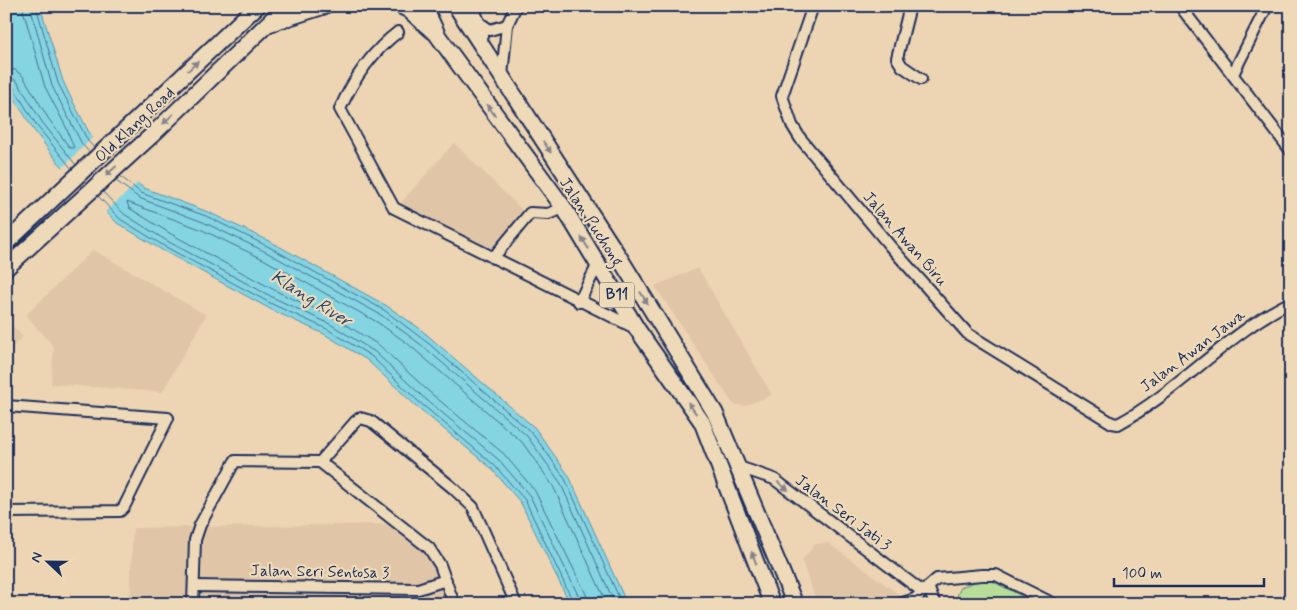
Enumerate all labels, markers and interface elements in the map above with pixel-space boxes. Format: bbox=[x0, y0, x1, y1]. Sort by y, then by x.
one-way arrow bbox=[187, 61, 200, 72]
street label: Old Klang Road bbox=[91, 83, 180, 168]
one-way arrow bbox=[486, 103, 496, 117]
one-way arrow bbox=[163, 113, 175, 125]
one-way arrow bbox=[542, 140, 552, 154]
one-way arrow bbox=[105, 166, 118, 177]
street label: Jalan Puchong bbox=[553, 173, 628, 271]
street label: Jalan Awan Biru bbox=[858, 187, 952, 291]
one-way arrow bbox=[581, 236, 590, 249]
water label: Klang River bbox=[266, 265, 358, 334]
road number: B11 bbox=[600, 282, 634, 308]
one-way arrow bbox=[640, 291, 649, 305]
street label: Jalan Awan Jawa bbox=[1136, 304, 1250, 397]
one-way arrow bbox=[687, 402, 697, 415]
street label: Jalan Seri Jati 3 bbox=[791, 470, 895, 556]
one-way arrow bbox=[776, 481, 789, 492]
north arrow bbox=[22, 538, 72, 588]
text: N bbox=[27, 550, 47, 565]
one-way arrow bbox=[750, 550, 758, 565]
scale bar bbox=[1114, 555, 1264, 587]
street label: Jalan Seri Sentosa 3 bbox=[250, 560, 390, 584]
text: 100 m bbox=[1122, 564, 1162, 584]

